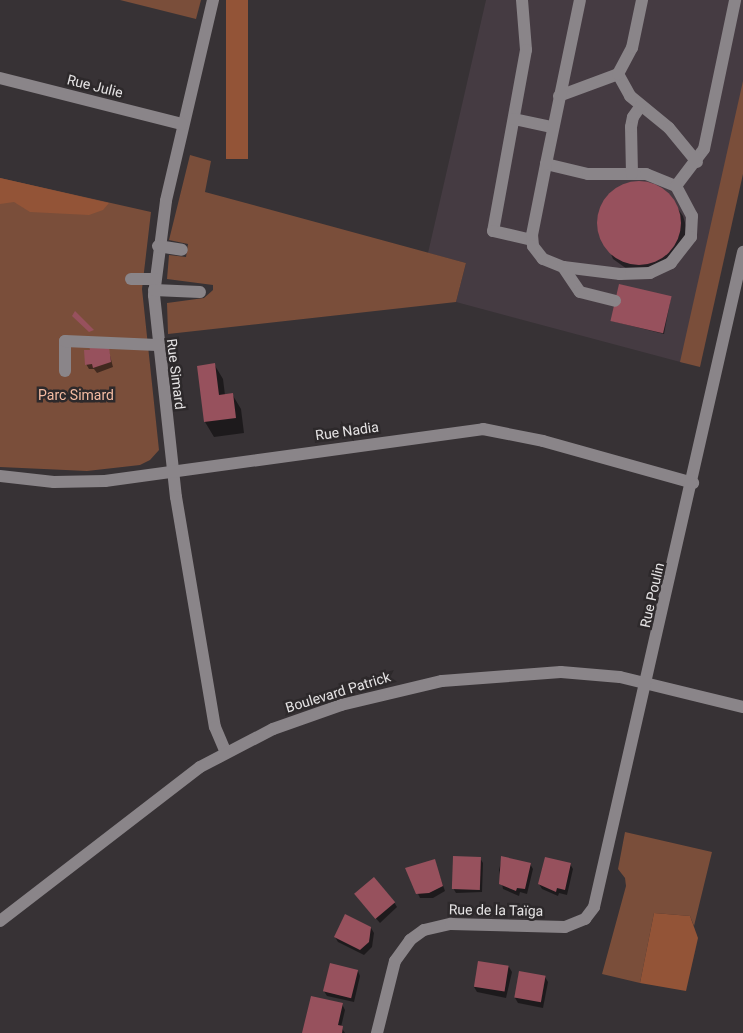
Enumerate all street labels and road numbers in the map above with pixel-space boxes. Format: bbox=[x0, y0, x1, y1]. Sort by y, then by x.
street label: Rue Julie bbox=[65, 71, 125, 101]
street label: Rue Simard bbox=[163, 338, 189, 410]
street label: Rue Nadia bbox=[314, 418, 380, 444]
street label: Rue Poulin bbox=[636, 561, 668, 629]
street label: Boulevard Patrick bbox=[283, 668, 393, 716]
street label: Rue de la Taïga bbox=[449, 901, 543, 919]

